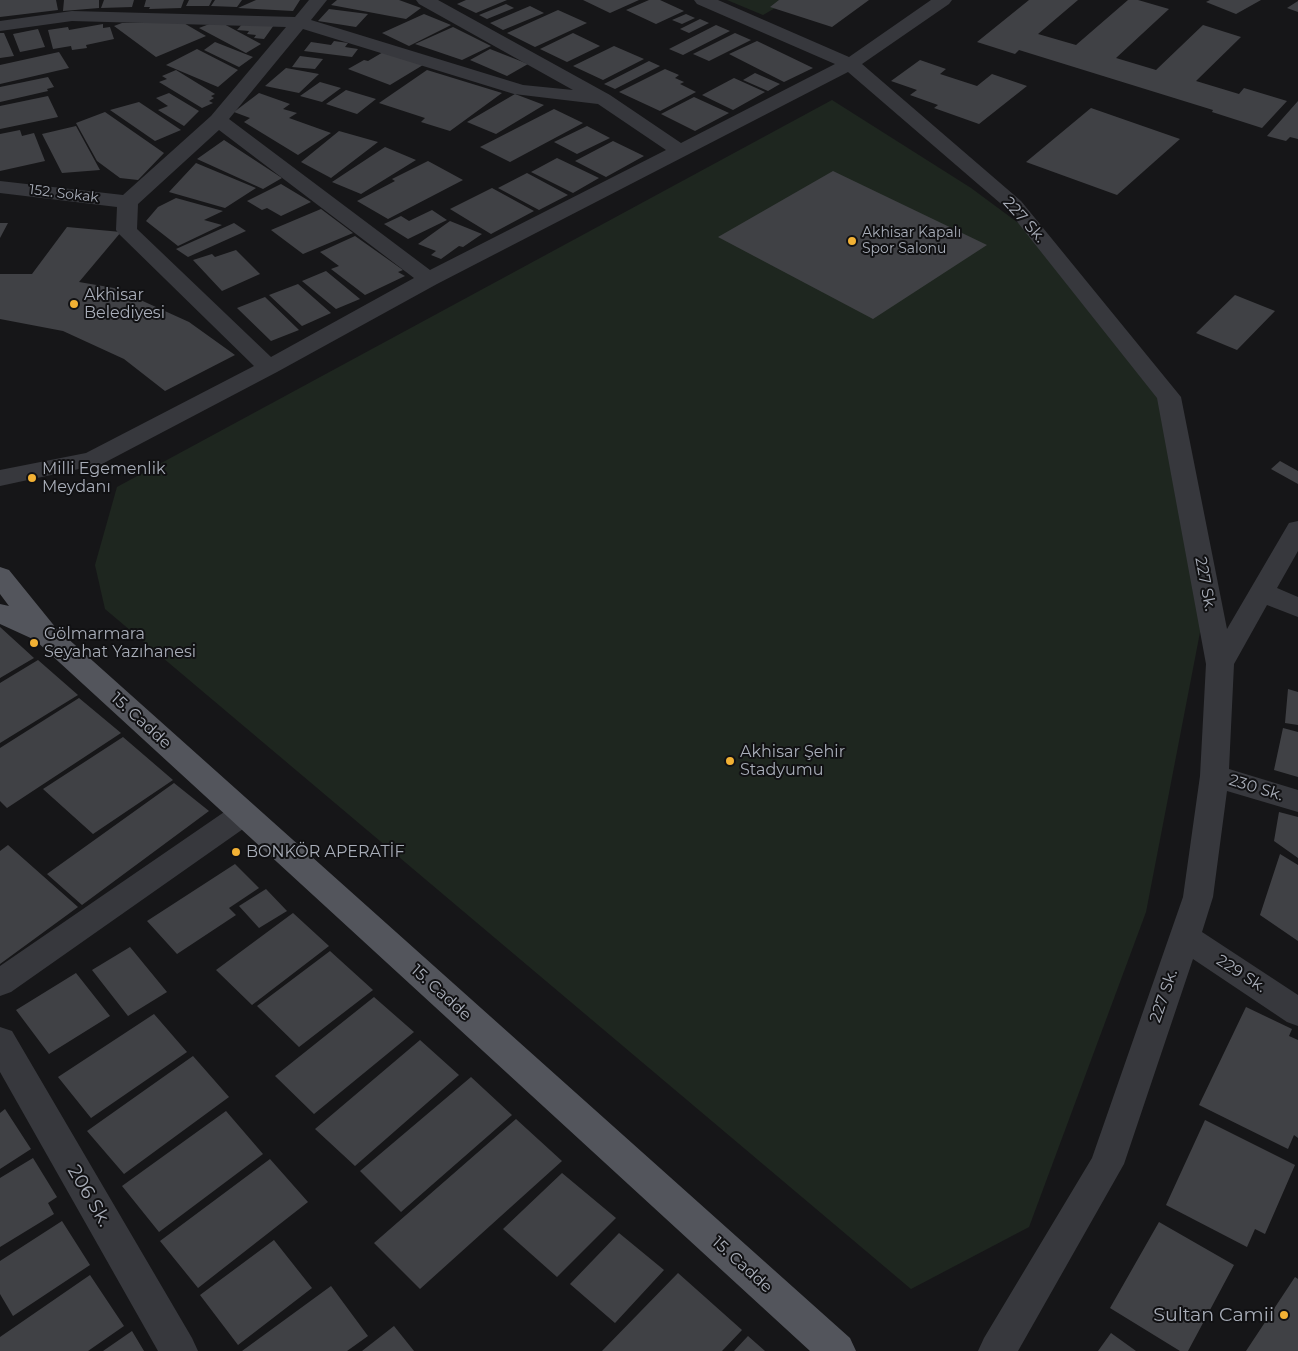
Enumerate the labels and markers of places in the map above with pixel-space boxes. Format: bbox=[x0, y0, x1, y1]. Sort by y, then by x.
place label: Akhisar Kapalı Spor Salonu bbox=[862, 225, 961, 258]
marker: Akhisar Kapalı Spor Salonu bbox=[846, 235, 858, 247]
place label: Akhisar Belediyesi bbox=[84, 285, 165, 323]
marker: Akhisar Belediyesi bbox=[68, 298, 80, 310]
place label: Milli Egemenlik Meydanı bbox=[42, 459, 166, 497]
marker: Milli Egemenlik Meydanı bbox=[26, 472, 38, 484]
place label: Gölmarmara Seyahat Yazıhanesi bbox=[44, 624, 196, 662]
marker: Gölmarmara Seyahat Yazıhanesi bbox=[28, 637, 40, 649]
place label: Akhisar Şehir Stadyumu bbox=[740, 742, 845, 780]
marker: Akhisar Şehir Stadyumu bbox=[724, 755, 736, 767]
place label: BONKÖR APERATİF bbox=[246, 842, 405, 862]
marker: BONKÖR APERATİF bbox=[230, 846, 242, 858]
place label: Sultan Camii bbox=[1153, 1304, 1274, 1326]
marker: Sultan Camii bbox=[1278, 1309, 1290, 1321]

